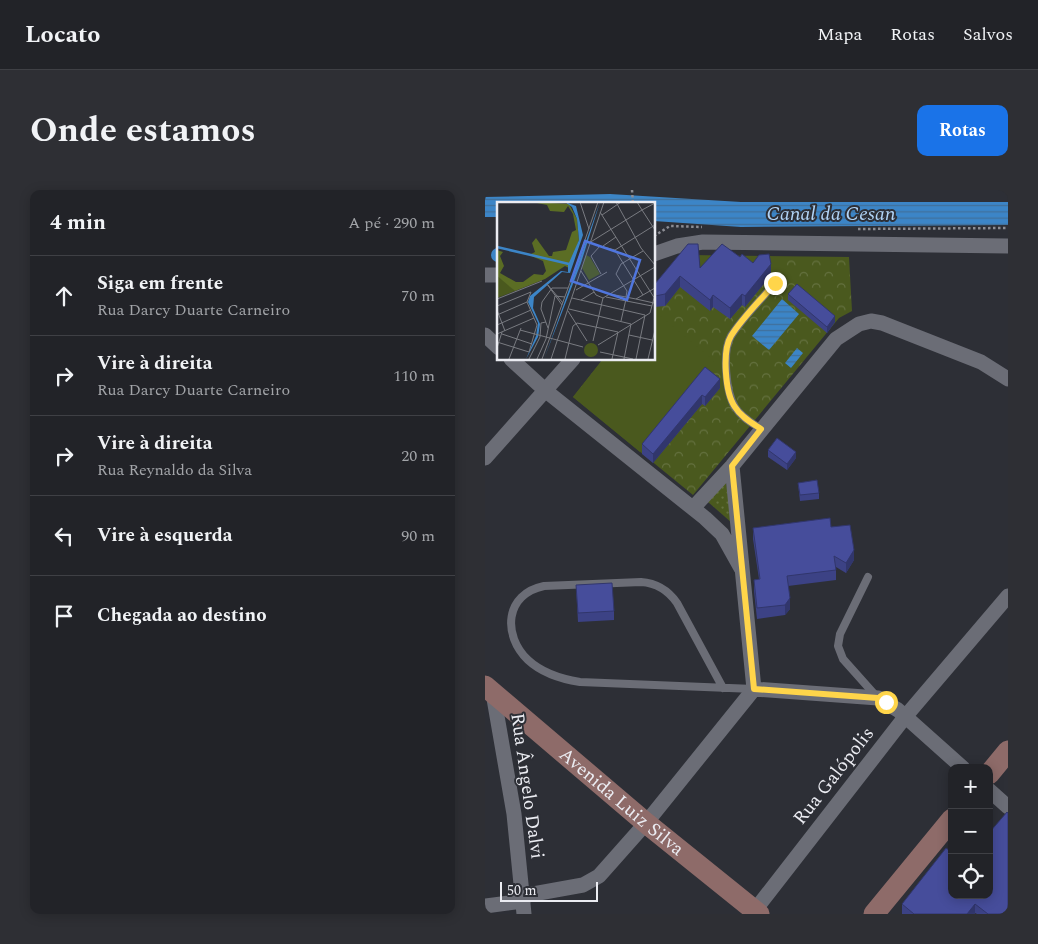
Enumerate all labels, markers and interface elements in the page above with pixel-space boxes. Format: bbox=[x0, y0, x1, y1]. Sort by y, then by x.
text: Locato bbox=[25, 17, 100, 53]
text: Mapa bbox=[817, 21, 862, 48]
text: Rotas bbox=[890, 21, 935, 48]
text: Salvos bbox=[963, 21, 1013, 48]
text: Onde estamos bbox=[30, 104, 256, 157]
button: Rotas bbox=[917, 105, 1008, 156]
water label: Canal da Cesan bbox=[766, 199, 896, 229]
inset map bbox=[497, 202, 655, 360]
text: 4 min bbox=[50, 207, 106, 239]
text: A pé · 290 m bbox=[348, 211, 435, 235]
text: Siga em frente bbox=[97, 269, 223, 298]
route end bbox=[764, 272, 787, 295]
icon: ahead bbox=[50, 282, 78, 310]
text: 70 m bbox=[401, 284, 435, 308]
text: Rua Darcy Duarte Carneiro bbox=[97, 298, 290, 322]
text: Vire à direita bbox=[97, 349, 213, 378]
icon: right bbox=[50, 362, 78, 390]
text: 110 m bbox=[393, 364, 435, 388]
text: Rua Darcy Duarte Carneiro bbox=[97, 378, 290, 402]
text: Vire à direita bbox=[97, 429, 213, 458]
icon: right bbox=[50, 442, 78, 470]
text: 20 m bbox=[401, 444, 435, 468]
text: Rua Reynaldo da Silva bbox=[97, 458, 252, 482]
text: Vire à esquerda bbox=[97, 521, 233, 550]
icon: left bbox=[50, 522, 78, 550]
text: 90 m bbox=[401, 524, 435, 548]
text: Chegada ao destino bbox=[97, 601, 267, 630]
icon: arrive bbox=[50, 602, 78, 630]
route start bbox=[875, 691, 898, 714]
street label: Rua Ângelo Dalvi bbox=[502, 711, 552, 861]
street label: Rua Galópolis bbox=[786, 721, 882, 831]
street label: Avenida Luiz Silva bbox=[552, 740, 691, 863]
map controls bbox=[948, 764, 993, 899]
button: + bbox=[948, 764, 993, 809]
button: − bbox=[948, 809, 993, 854]
button: locate bbox=[948, 854, 993, 899]
scale bar bbox=[500, 879, 597, 902]
text: 50 m bbox=[507, 880, 537, 901]

